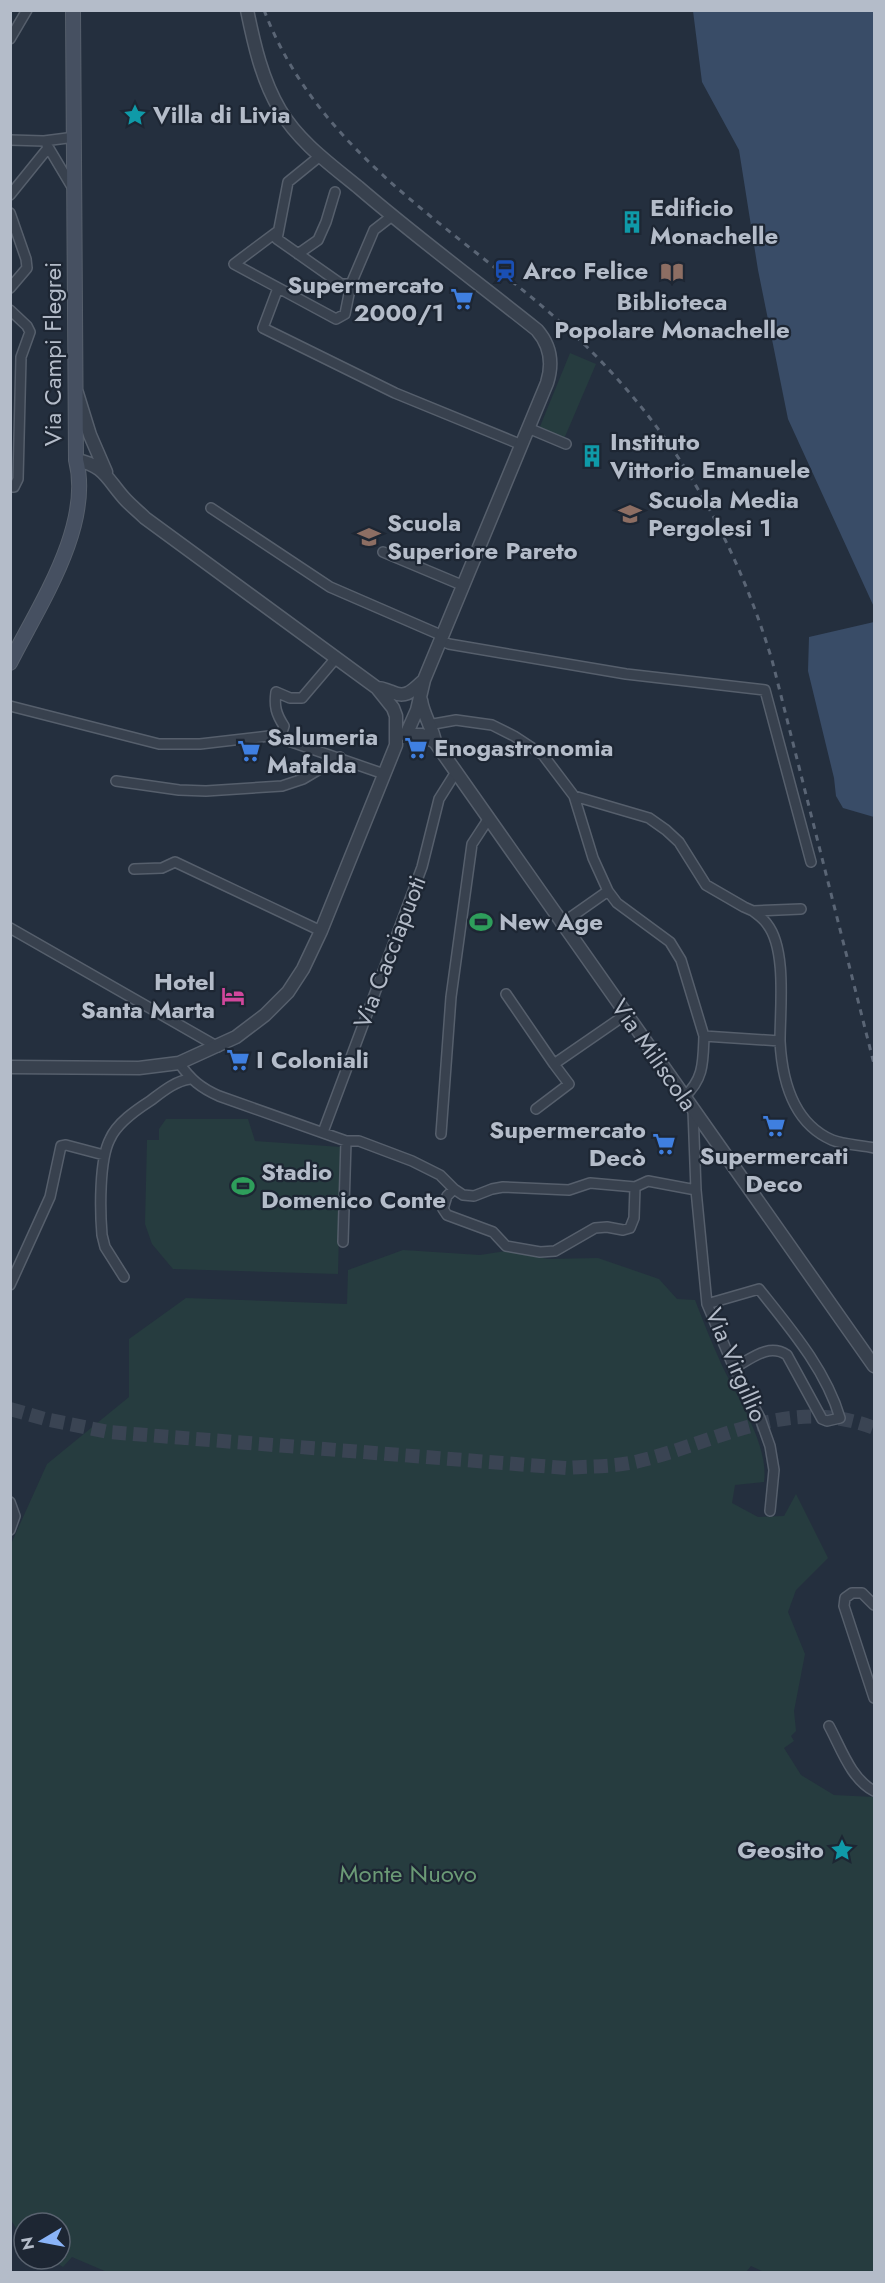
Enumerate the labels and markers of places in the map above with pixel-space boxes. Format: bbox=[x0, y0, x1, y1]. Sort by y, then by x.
place label: Villa di Livia bbox=[152, 97, 291, 132]
place icon: Villa di Livia bbox=[122, 102, 148, 128]
place label: Edificio Monachelle bbox=[650, 190, 778, 253]
building icon: Edificio Monachelle bbox=[619, 209, 645, 235]
place label: Arco Felice bbox=[522, 253, 648, 288]
station icon: Arco Felice bbox=[492, 258, 518, 284]
library icon: Biblioteca Popolare Monachelle bbox=[659, 259, 685, 285]
place label: Supermercato 2000/1 bbox=[287, 267, 444, 330]
place label: Biblioteca Popolare Monachelle bbox=[554, 284, 790, 347]
supermarket icon: Supermercato 2000/1 bbox=[449, 286, 475, 312]
place label: Instituto Vittorio Emanuele bbox=[609, 424, 810, 487]
building icon: Instituto Vittorio Emanuele bbox=[579, 443, 605, 469]
place label: Scuola Media Pergolesi 1 bbox=[648, 482, 799, 545]
school or university icon: Scuola Media Pergolesi 1 bbox=[617, 501, 643, 527]
place label: Scuola Superiore Pareto bbox=[387, 505, 578, 568]
school or university icon: Scuola Superiore Pareto bbox=[356, 524, 382, 550]
place label: Salumeria Mafalda bbox=[267, 719, 378, 782]
place label: Enogastronomia bbox=[434, 730, 613, 765]
supermarket icon: Enogastronomia bbox=[403, 735, 429, 761]
supermarket icon: Salumeria Mafalda bbox=[236, 738, 262, 764]
place label: New Age bbox=[499, 904, 603, 939]
sports icon: New Age bbox=[468, 909, 494, 935]
place label: Hotel Santa Marta bbox=[81, 964, 215, 1027]
hotel icon: Hotel Santa Marta bbox=[220, 983, 246, 1009]
place label: I Coloniali bbox=[256, 1042, 369, 1077]
supermarket icon: I Coloniali bbox=[225, 1047, 251, 1073]
place label: Supermercato Decò bbox=[489, 1112, 646, 1175]
supermarket icon: Supermercati Deco bbox=[761, 1113, 787, 1139]
supermarket icon: Supermercato Decò bbox=[651, 1131, 677, 1157]
place label: Supermercati Deco bbox=[699, 1138, 849, 1201]
place label: Stadio Domenico Conte bbox=[261, 1154, 446, 1217]
sports icon: Stadio Domenico Conte bbox=[230, 1173, 256, 1199]
place label: Geosito bbox=[737, 1832, 824, 1867]
place icon: Geosito bbox=[829, 1837, 855, 1863]

